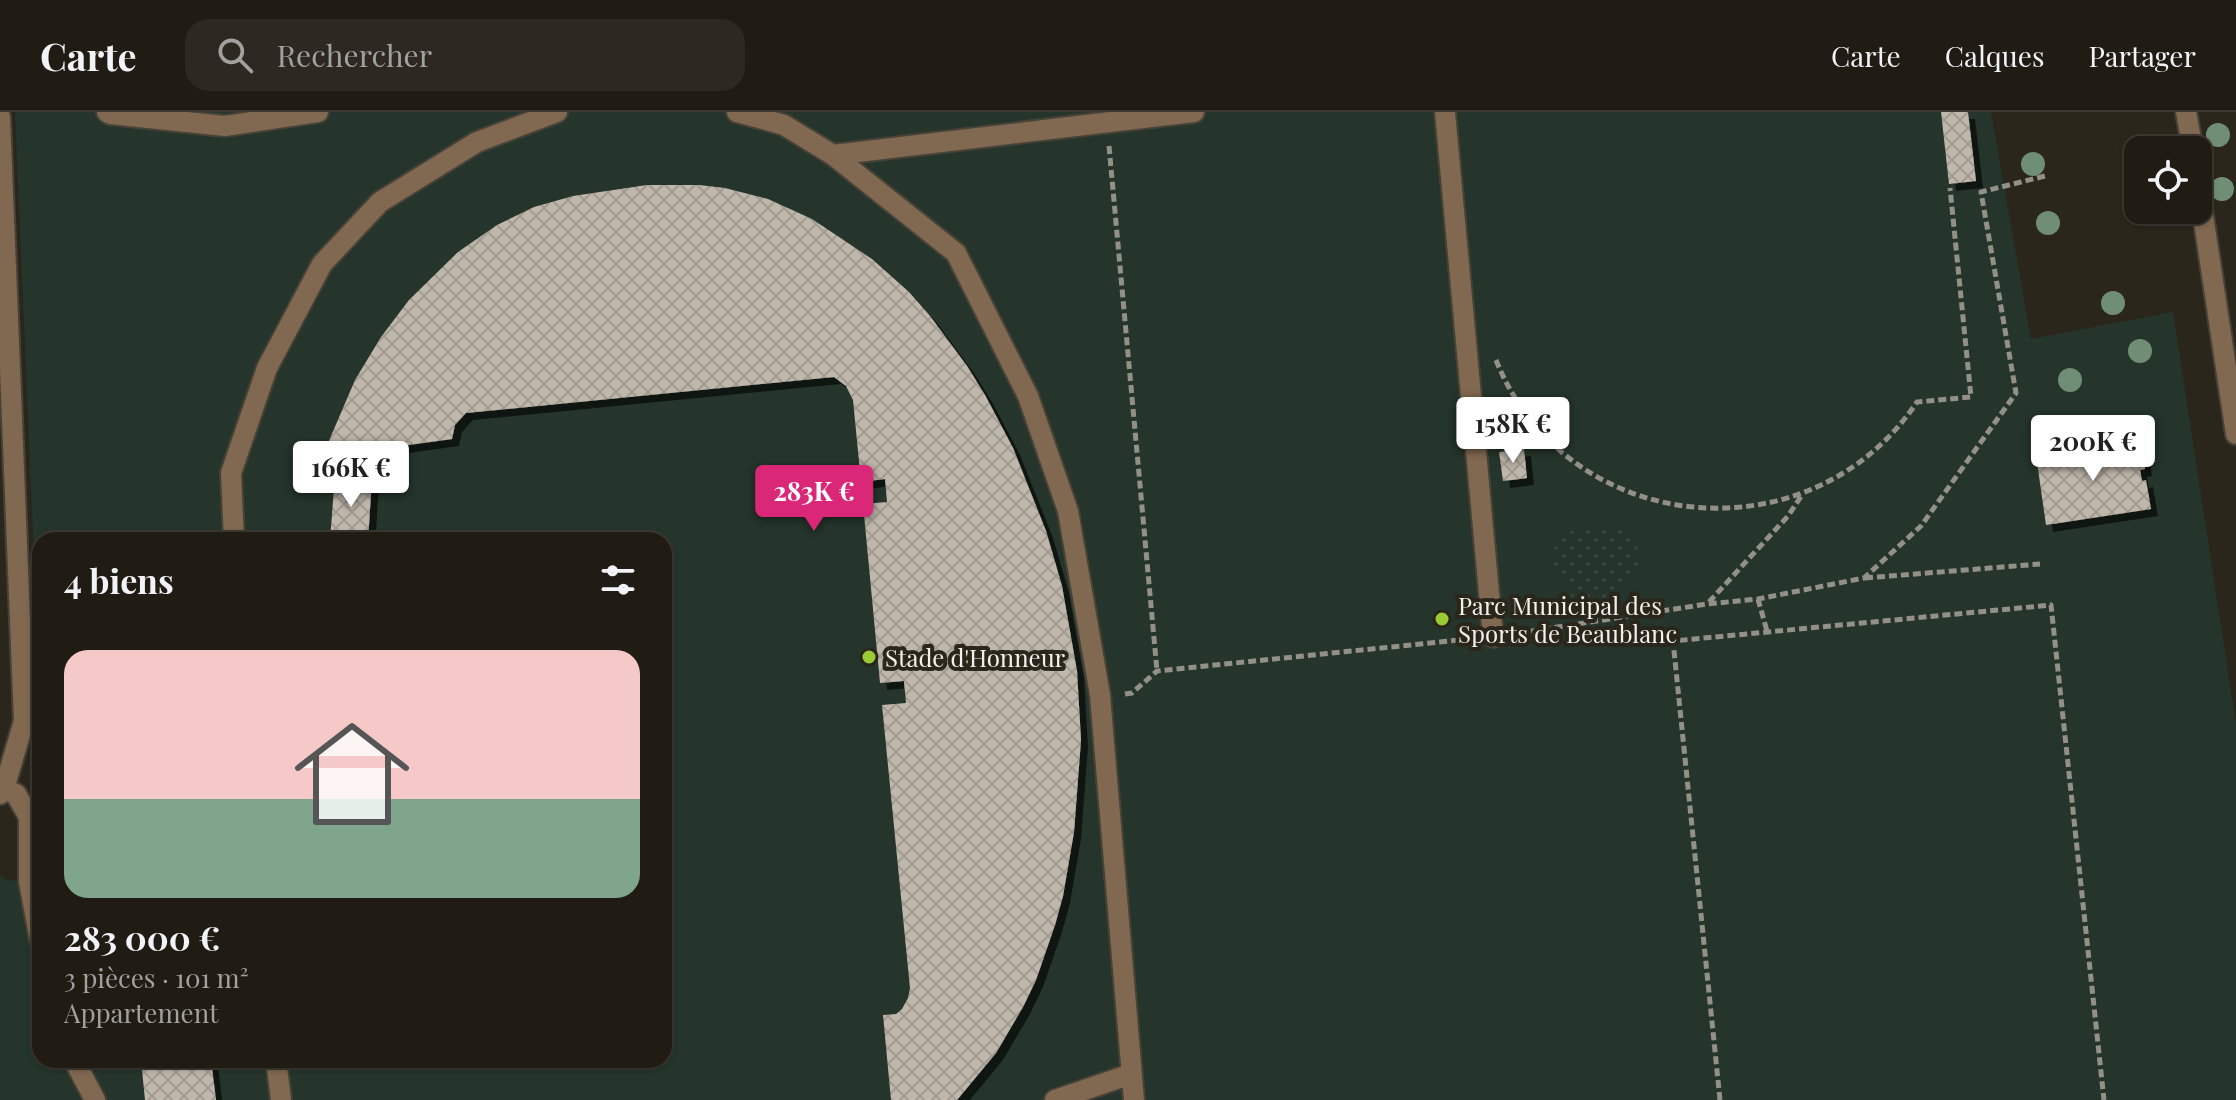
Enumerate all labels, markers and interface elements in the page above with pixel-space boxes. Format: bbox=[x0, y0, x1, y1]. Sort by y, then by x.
search box bbox=[185, 19, 745, 91]
text: Carte bbox=[40, 30, 137, 81]
icon: search bbox=[213, 33, 257, 77]
text: Rechercher bbox=[277, 35, 432, 75]
text: Carte bbox=[1831, 37, 1901, 74]
text: Calques bbox=[1945, 37, 2044, 74]
text: Partager bbox=[2088, 37, 2196, 74]
map controls bbox=[2124, 136, 2212, 224]
button: locate bbox=[2124, 136, 2212, 224]
pin: 158K € bbox=[1448, 397, 1578, 465]
text: 158K € bbox=[1474, 405, 1552, 440]
pin: 200K € bbox=[2028, 415, 2158, 483]
text: 200K € bbox=[2049, 423, 2137, 458]
pin: 166K € bbox=[286, 441, 416, 509]
text: 166K € bbox=[311, 449, 391, 484]
pin: 283K € bbox=[749, 465, 879, 533]
text: 283K € bbox=[773, 473, 855, 508]
text: 4 biens bbox=[64, 557, 174, 603]
icon: filters bbox=[596, 558, 640, 602]
place label: Parc Municipal des Sports de Beaublanc bbox=[1458, 589, 1677, 649]
marker: Parc Municipal des Sports de Beaublanc bbox=[1433, 610, 1451, 628]
place label: Stade d'Honneur bbox=[885, 641, 1066, 673]
marker: Stade d'Honneur bbox=[860, 648, 878, 666]
icon: home bbox=[280, 702, 424, 846]
text: 283 000 € bbox=[64, 914, 220, 960]
text: 3 pièces · 101 m² bbox=[64, 960, 249, 995]
text: Appartement bbox=[64, 995, 218, 1030]

